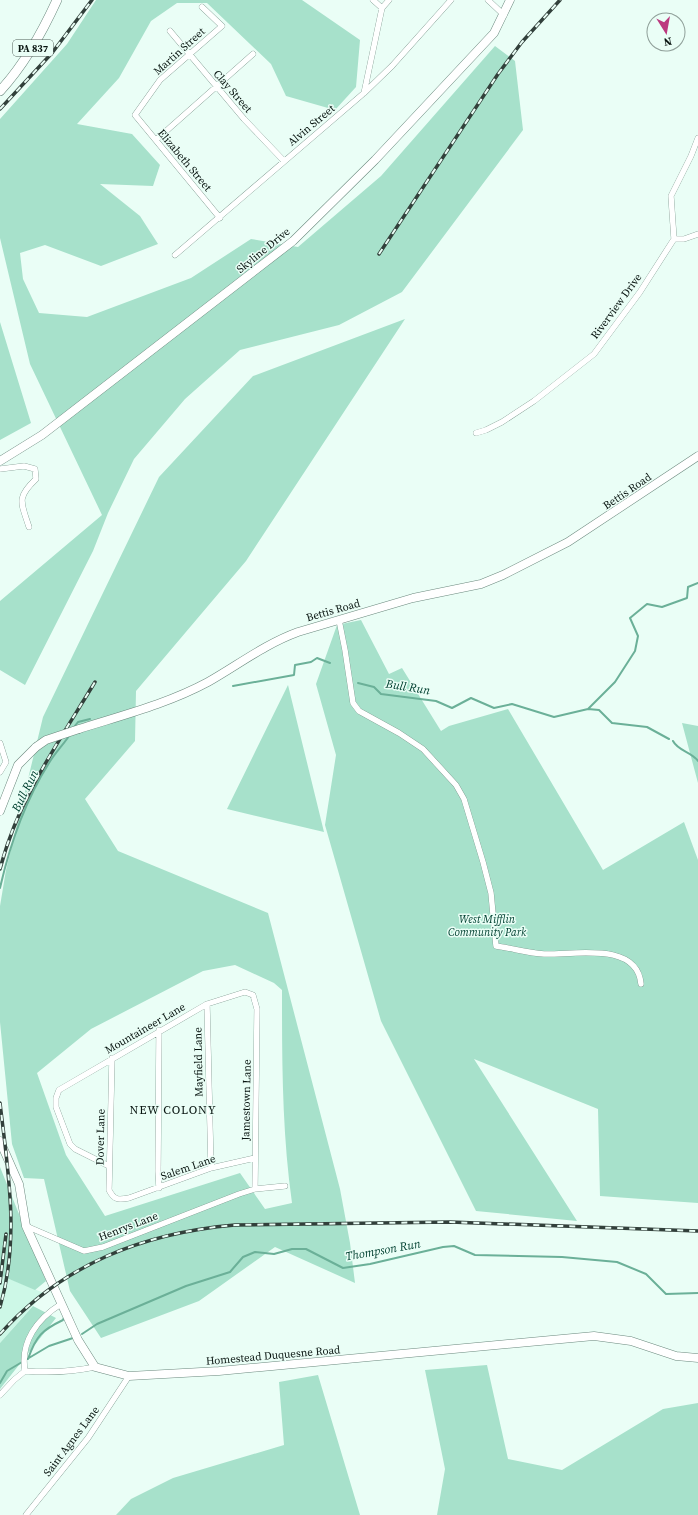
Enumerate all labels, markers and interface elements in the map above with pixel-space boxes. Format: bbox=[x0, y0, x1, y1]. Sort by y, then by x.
north arrow bbox=[646, 12, 686, 52]
street label: Martin Street bbox=[150, 24, 209, 79]
text: N bbox=[662, 33, 673, 49]
road number: PA 837 bbox=[13, 40, 53, 56]
street label: Clay Street bbox=[210, 67, 256, 116]
street label: Alvin Street bbox=[285, 101, 338, 149]
street label: Elizabeth Street bbox=[154, 126, 215, 195]
street label: Skyline Drive bbox=[233, 224, 294, 277]
street label: Riverview Drive bbox=[587, 270, 646, 342]
street label: Bettis Road bbox=[600, 469, 655, 513]
street label: Bettis Road bbox=[304, 595, 363, 625]
water label: Bull Run bbox=[384, 675, 431, 698]
water label: Bull Run bbox=[8, 767, 42, 815]
park label: West Mifflin Community Park bbox=[448, 912, 527, 940]
street label: Mountaineer Lane bbox=[102, 999, 189, 1058]
street label: Mayfield Lane bbox=[190, 1027, 207, 1097]
street label: Jamestown Lane bbox=[238, 1059, 255, 1142]
district label: NEW COLONY bbox=[130, 1102, 216, 1118]
street label: Dover Lane bbox=[93, 1108, 108, 1165]
street label: Salem Lane bbox=[159, 1151, 218, 1184]
street label: Henrys Lane bbox=[96, 1208, 161, 1245]
water label: Thompson Run bbox=[344, 1235, 422, 1264]
street label: Homestead Duquesne Road bbox=[205, 1342, 342, 1369]
street label: Saint Agnes Lane bbox=[40, 1403, 103, 1479]

